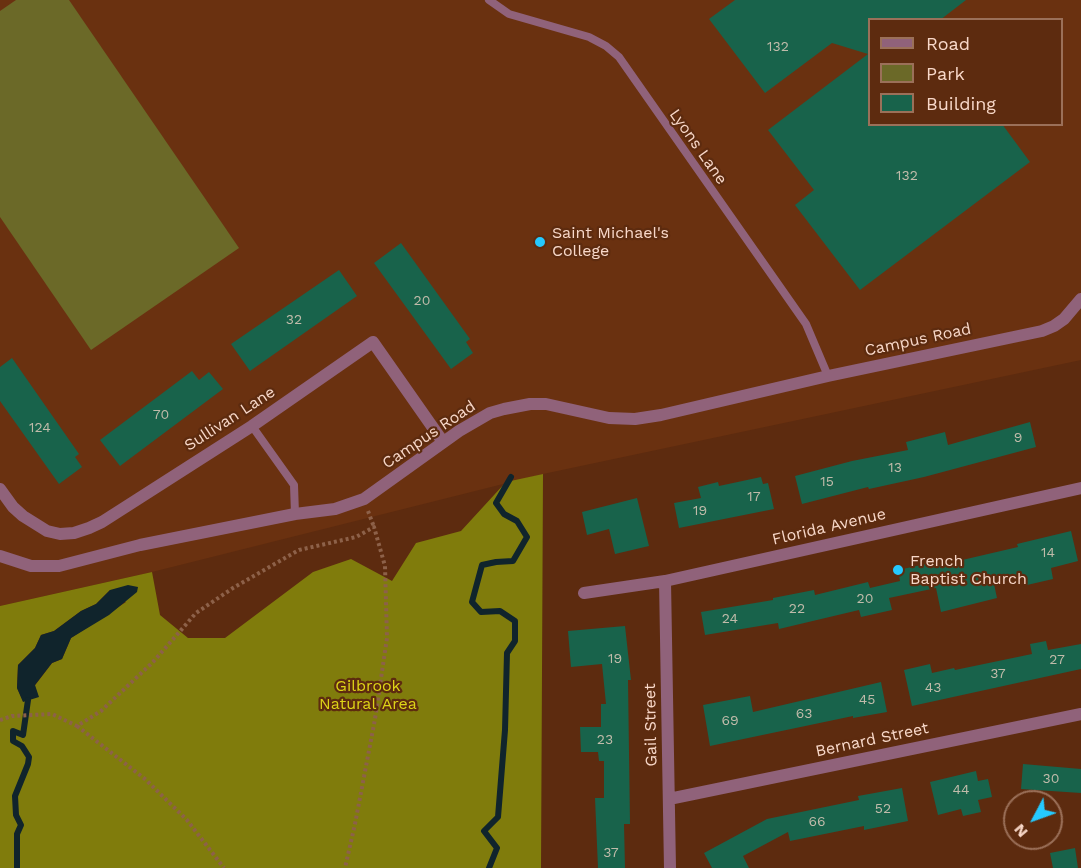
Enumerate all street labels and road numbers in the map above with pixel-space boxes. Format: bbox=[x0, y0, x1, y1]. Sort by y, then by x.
street label: Lyons Lane bbox=[665, 106, 731, 188]
street label: Campus Road bbox=[863, 319, 973, 361]
street label: Sullivan Lane bbox=[181, 383, 279, 455]
street label: Campus Road bbox=[379, 397, 479, 473]
street label: Florida Avenue bbox=[770, 505, 888, 549]
street label: Gail Street bbox=[641, 683, 661, 767]
street label: Bernard Street bbox=[814, 719, 930, 761]

